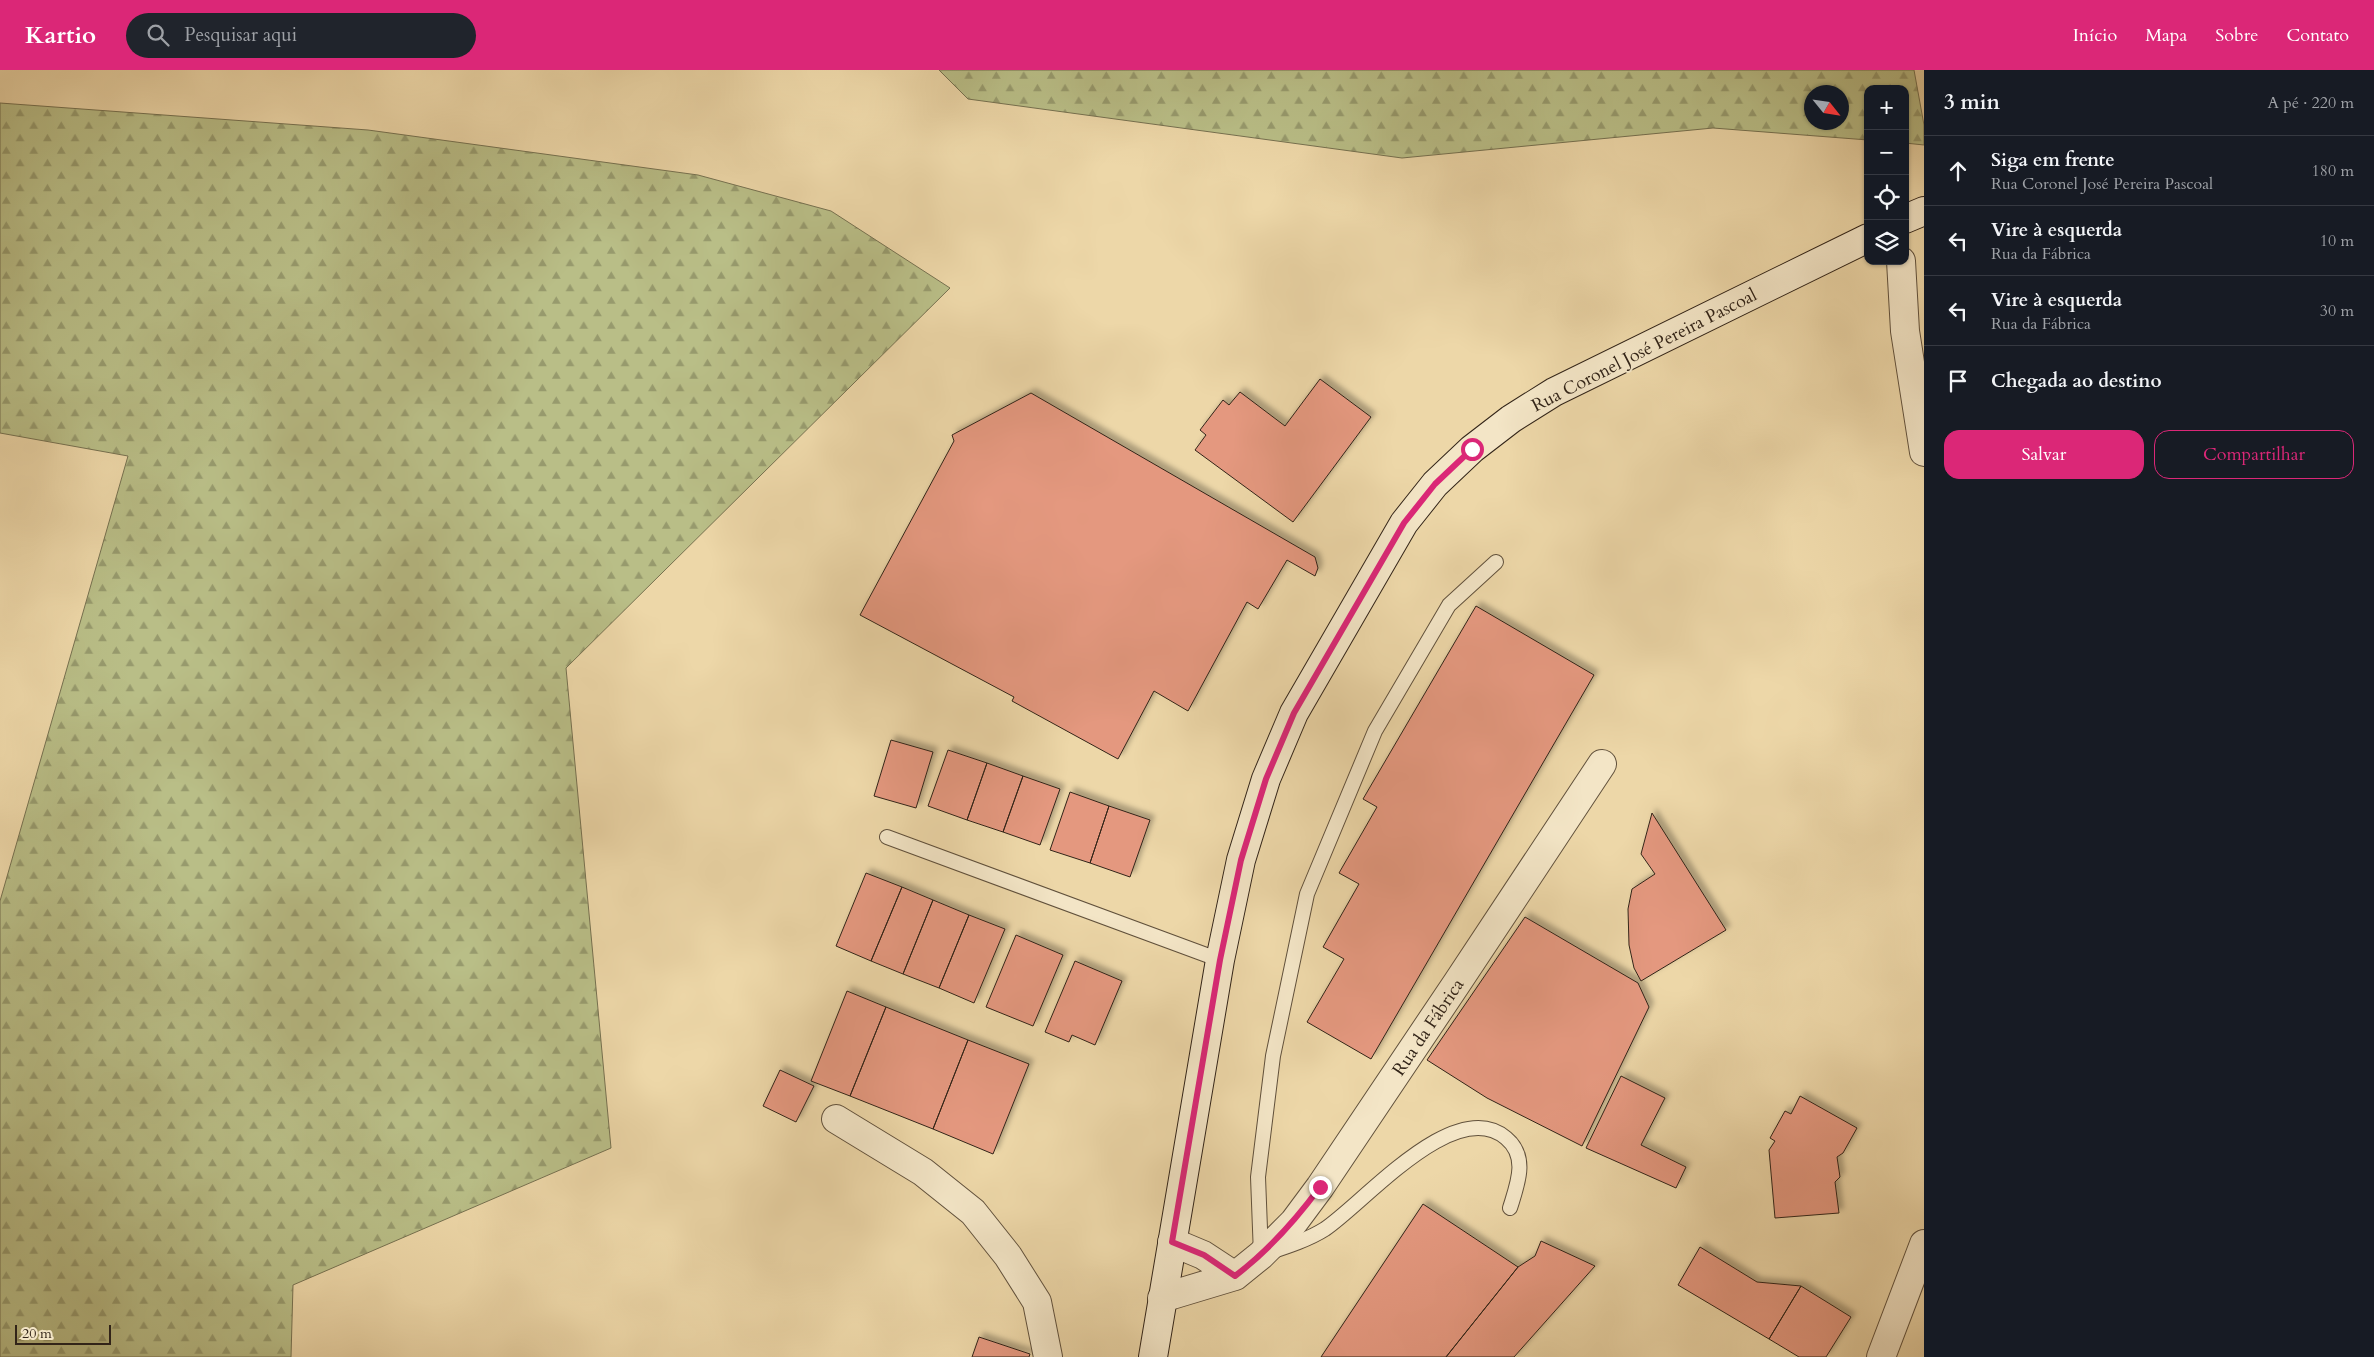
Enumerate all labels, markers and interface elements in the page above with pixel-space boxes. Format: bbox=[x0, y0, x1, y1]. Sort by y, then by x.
search box bbox=[126, 13, 476, 58]
text: Kartio bbox=[25, 19, 96, 52]
icon: search bbox=[144, 21, 172, 49]
text: Pesquisar aqui bbox=[184, 22, 297, 48]
text: Início bbox=[2073, 23, 2117, 48]
text: Mapa bbox=[2145, 23, 2187, 48]
text: Sobre bbox=[2215, 23, 2258, 48]
text: Contato bbox=[2286, 23, 2349, 48]
north arrow bbox=[1804, 85, 1849, 130]
map controls bbox=[1864, 85, 1909, 265]
button: + bbox=[1864, 85, 1909, 130]
text: 3 min bbox=[1944, 88, 2000, 117]
text: A pé · 220 m bbox=[2267, 92, 2354, 114]
button: − bbox=[1864, 130, 1909, 175]
text: Siga em frente bbox=[1991, 147, 2115, 173]
icon: ahead bbox=[1944, 157, 1972, 185]
text: 180 m bbox=[2312, 160, 2354, 182]
text: Rua Coronel José Pereira Pascoal bbox=[1991, 173, 2213, 195]
button: locate bbox=[1864, 175, 1909, 220]
text: Vire à esquerda bbox=[1991, 217, 2122, 243]
button: layers bbox=[1864, 220, 1909, 265]
icon: left bbox=[1944, 227, 1972, 255]
text: 10 m bbox=[2320, 230, 2354, 252]
text: Rua da Fábrica bbox=[1991, 243, 2091, 265]
street label: Rua Coronel José Pereira Pascoal bbox=[1527, 282, 1762, 418]
text: Vire à esquerda bbox=[1991, 287, 2122, 313]
icon: left bbox=[1944, 297, 1972, 325]
text: 30 m bbox=[2320, 300, 2354, 322]
text: Rua da Fábrica bbox=[1991, 313, 2091, 335]
icon: arrive bbox=[1944, 367, 1972, 395]
text: Chegada ao destino bbox=[1991, 368, 2162, 394]
button: Salvar bbox=[1944, 430, 2144, 479]
button: Compartilhar bbox=[2154, 430, 2354, 479]
route start bbox=[1461, 438, 1484, 461]
street label: Rua da Fábrica bbox=[1387, 973, 1470, 1081]
route end bbox=[1309, 1176, 1332, 1199]
scale bar bbox=[15, 1322, 111, 1345]
text: 20 m bbox=[22, 1324, 52, 1343]

